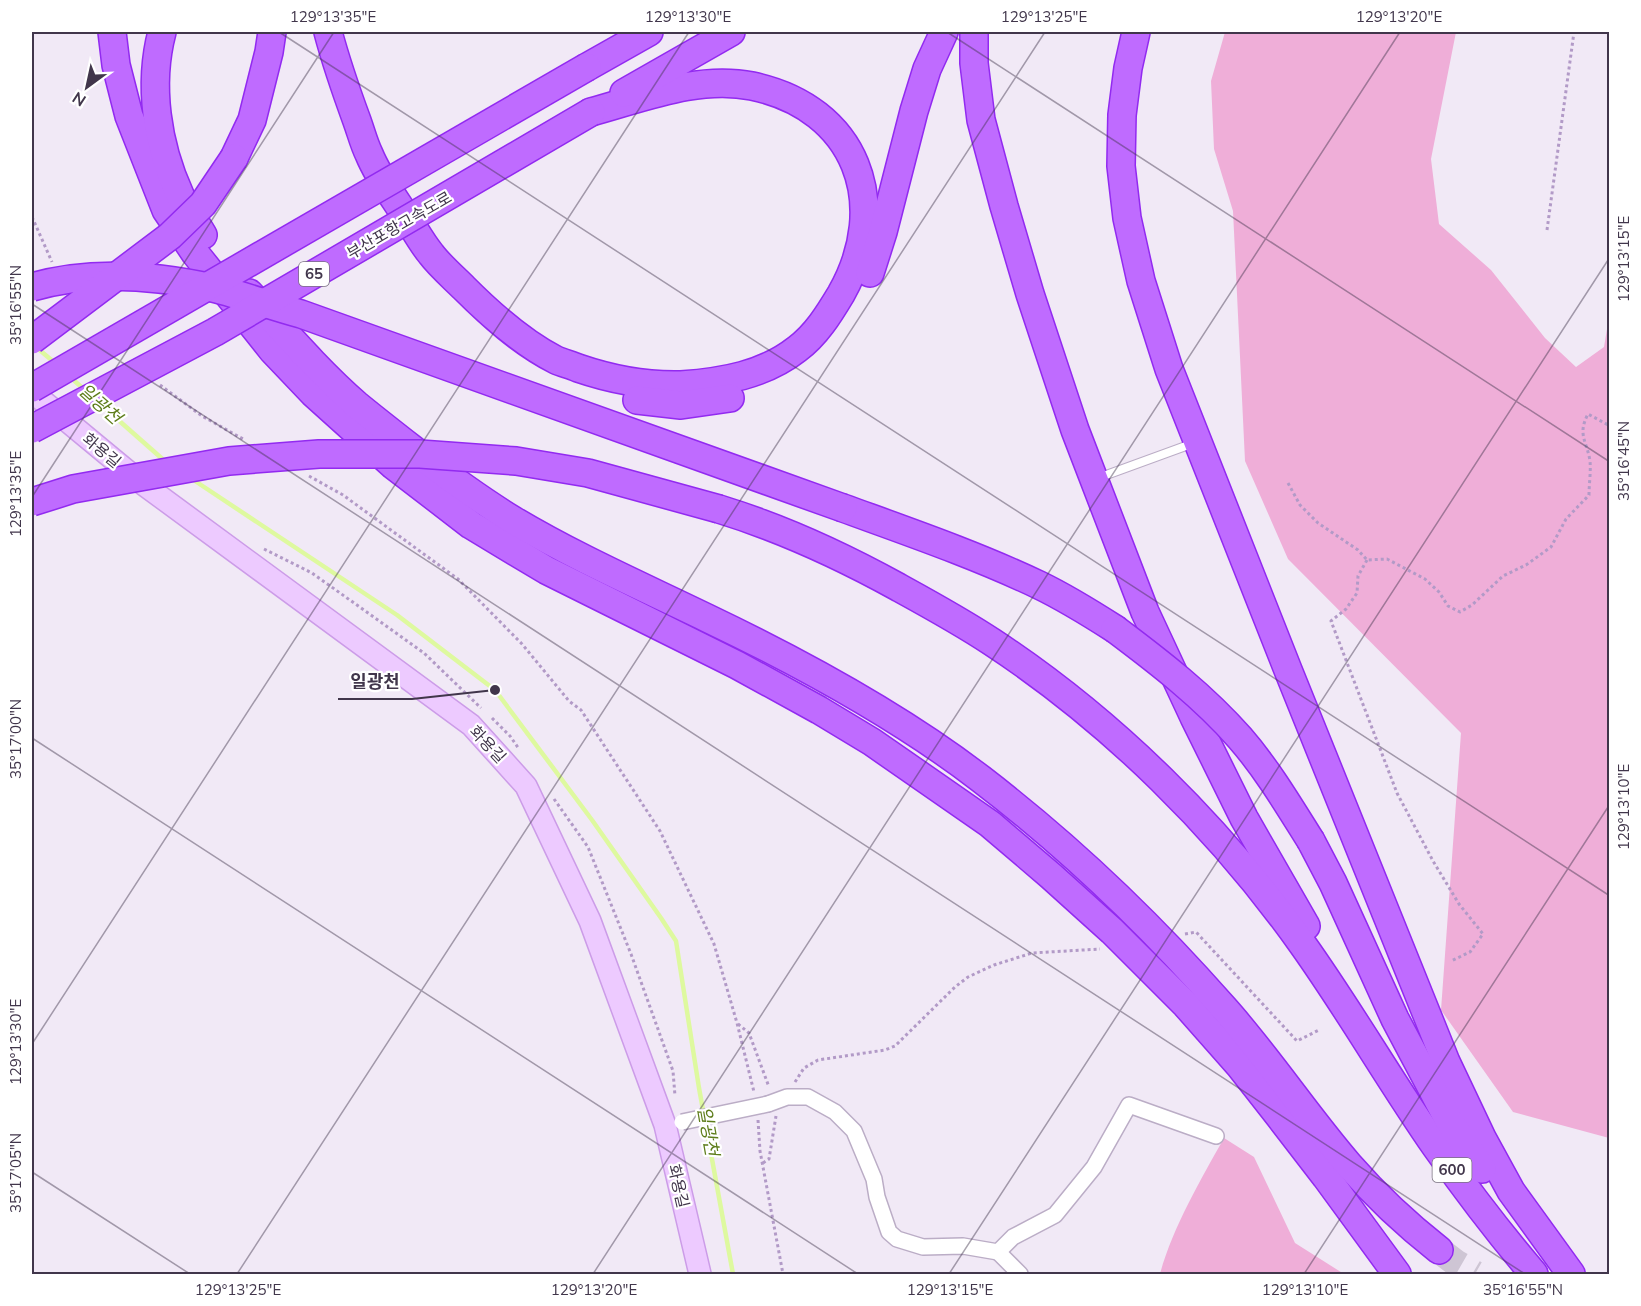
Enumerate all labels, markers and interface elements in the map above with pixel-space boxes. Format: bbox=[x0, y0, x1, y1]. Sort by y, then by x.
text: 129°13'35"E bbox=[290, 7, 376, 26]
text: 129°13'30"E bbox=[645, 7, 731, 26]
text: 129°13'25"E bbox=[1001, 7, 1087, 26]
text: 129°13'20"E bbox=[1356, 7, 1442, 26]
north arrow bbox=[57, 57, 117, 117]
text: N bbox=[68, 88, 89, 111]
street label: 부산포항고속도로 bbox=[343, 187, 455, 263]
text: 129°13'15"E bbox=[1614, 216, 1633, 302]
road number: 65 bbox=[299, 262, 329, 286]
text: 35°16'55"N bbox=[6, 265, 25, 345]
water label: 일광천 bbox=[74, 378, 128, 430]
text: 35°16'45"N bbox=[1614, 421, 1633, 501]
street label: 화용길 bbox=[79, 428, 125, 472]
text: 129°13'35"E bbox=[6, 451, 25, 537]
callout: 일광천 bbox=[338, 663, 412, 699]
text: 일광천 bbox=[350, 670, 400, 693]
text: 35°17'00"N bbox=[6, 699, 25, 779]
street label: 화용길 bbox=[466, 721, 510, 767]
text: 129°13'10"E bbox=[1614, 764, 1633, 850]
text: 129°13'30"E bbox=[6, 999, 25, 1085]
water label: 일광천 bbox=[693, 1104, 725, 1160]
text: 35°17'05"N bbox=[6, 1133, 25, 1213]
road number: 600 bbox=[1432, 1158, 1472, 1182]
street label: 화용길 bbox=[664, 1162, 694, 1210]
text: 129°13'25"E bbox=[195, 1280, 281, 1299]
text: 129°13'20"E bbox=[551, 1280, 637, 1299]
text: 129°13'15"E bbox=[907, 1280, 993, 1299]
text: 129°13'10"E bbox=[1262, 1280, 1348, 1299]
text: 35°16'55"N bbox=[1483, 1280, 1563, 1299]

